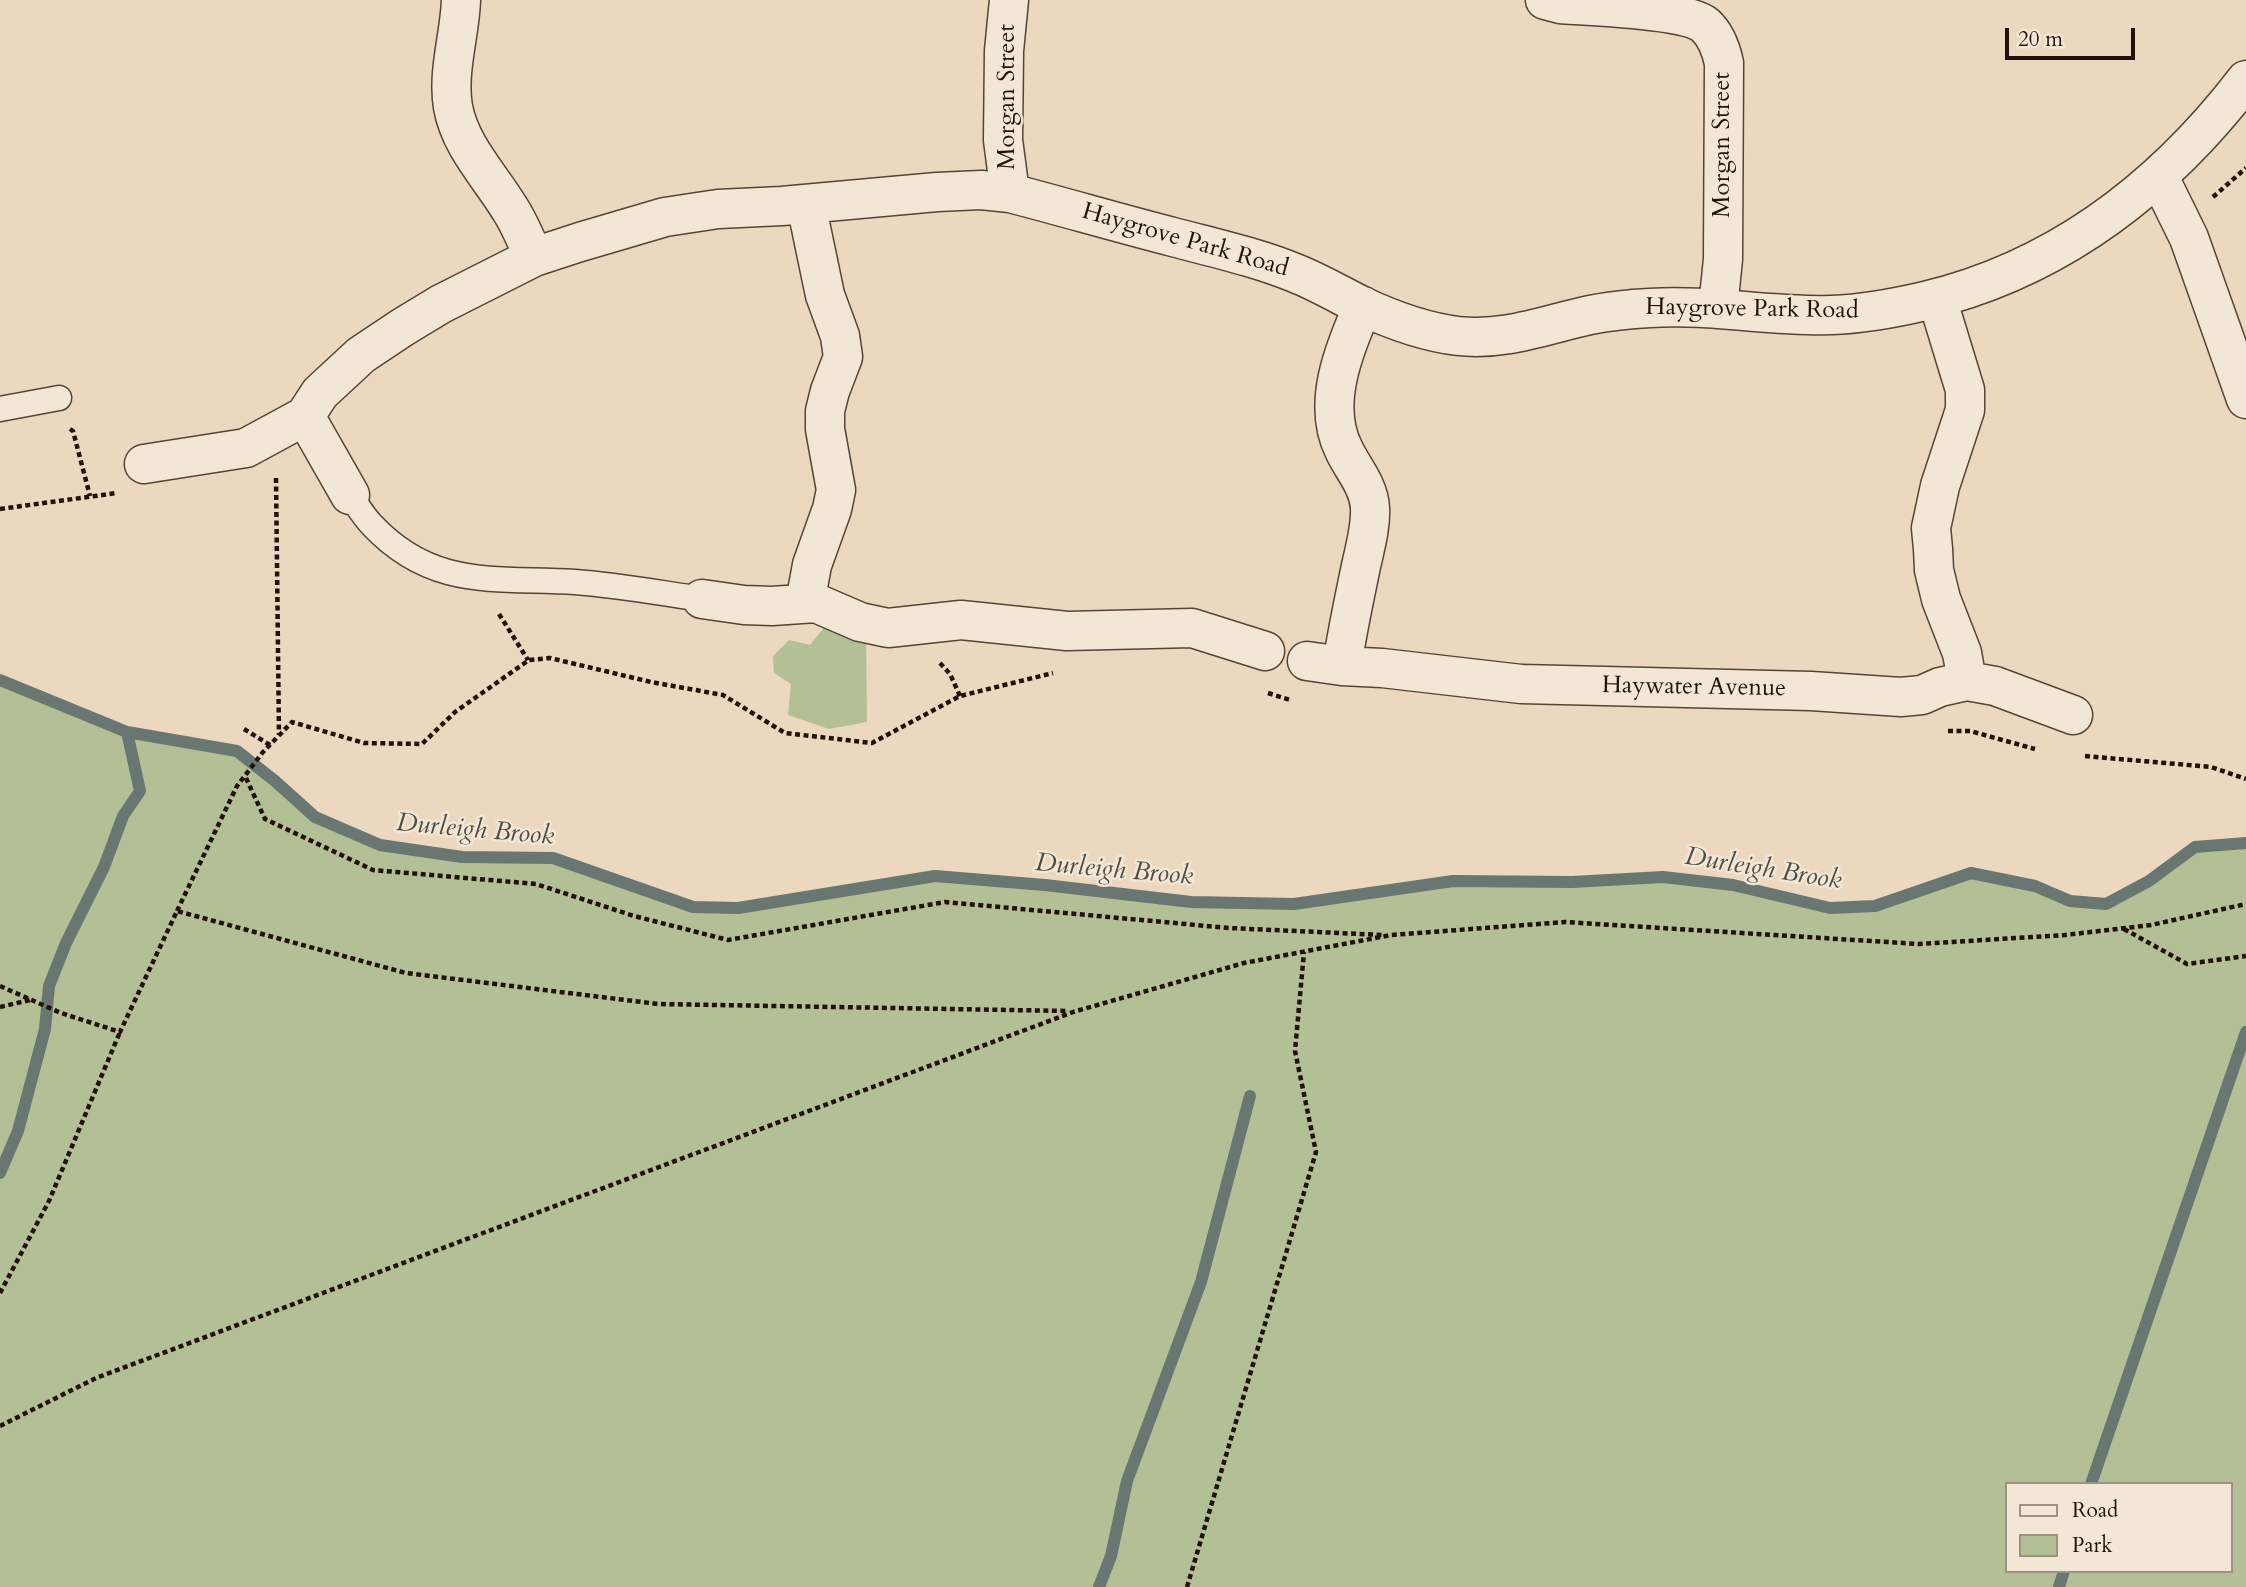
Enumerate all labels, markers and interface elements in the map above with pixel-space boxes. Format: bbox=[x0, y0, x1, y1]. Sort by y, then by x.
scale bar bbox=[2008, 14, 2138, 58]
street label: Morgan Street bbox=[994, 24, 1022, 170]
text: 20 m bbox=[2018, 25, 2063, 54]
street label: Morgan Street bbox=[1709, 72, 1737, 218]
street label: Haygrove Park Road bbox=[1079, 198, 1291, 284]
street label: Haygrove Park Road bbox=[1645, 294, 1859, 326]
street label: Haywater Avenue bbox=[1602, 672, 1786, 704]
water label: Durleigh Brook bbox=[395, 809, 555, 853]
water label: Durleigh Brook bbox=[1682, 842, 1844, 898]
water label: Durleigh Brook bbox=[1034, 849, 1194, 893]
legend bbox=[2004, 1482, 2232, 1573]
text: Road bbox=[2072, 1496, 2118, 1525]
text: Park bbox=[2072, 1531, 2112, 1560]

